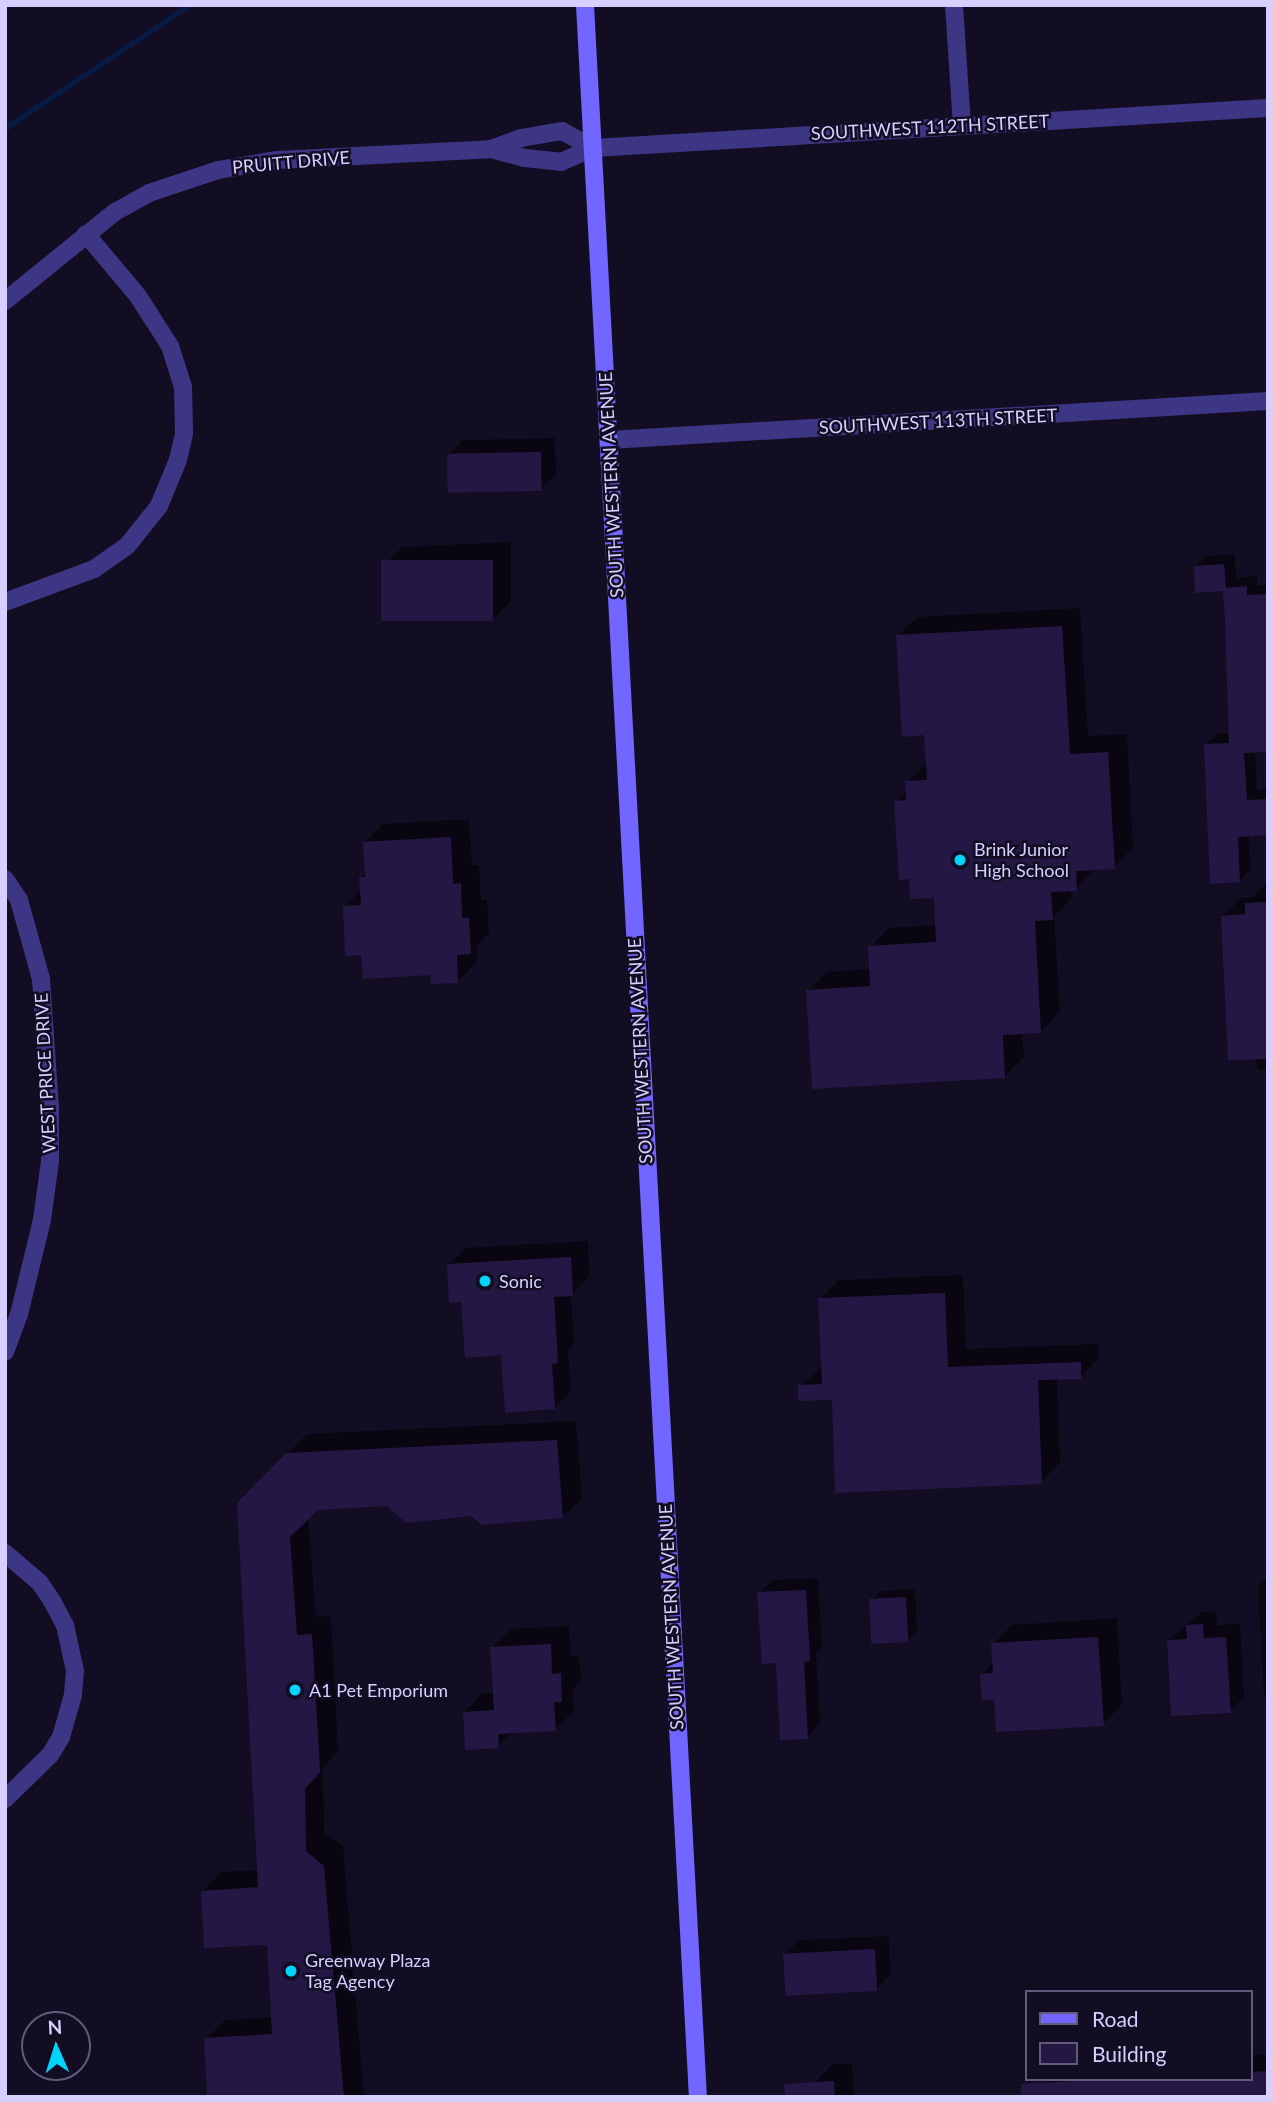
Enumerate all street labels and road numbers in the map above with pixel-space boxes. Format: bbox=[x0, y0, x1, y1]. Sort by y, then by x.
street label: SOUTHWEST 112TH STREET bbox=[810, 110, 1050, 144]
street label: PRUITT DRIVE bbox=[231, 146, 351, 178]
street label: SOUTH WESTERN AVENUE bbox=[594, 371, 628, 599]
street label: SOUTHWEST 113TH STREET bbox=[818, 404, 1058, 438]
street label: SOUTH WESTERN AVENUE bbox=[623, 937, 657, 1165]
street label: WEST PRICE DRIVE bbox=[30, 992, 60, 1154]
street label: SOUTH WESTERN AVENUE bbox=[654, 1503, 688, 1731]

